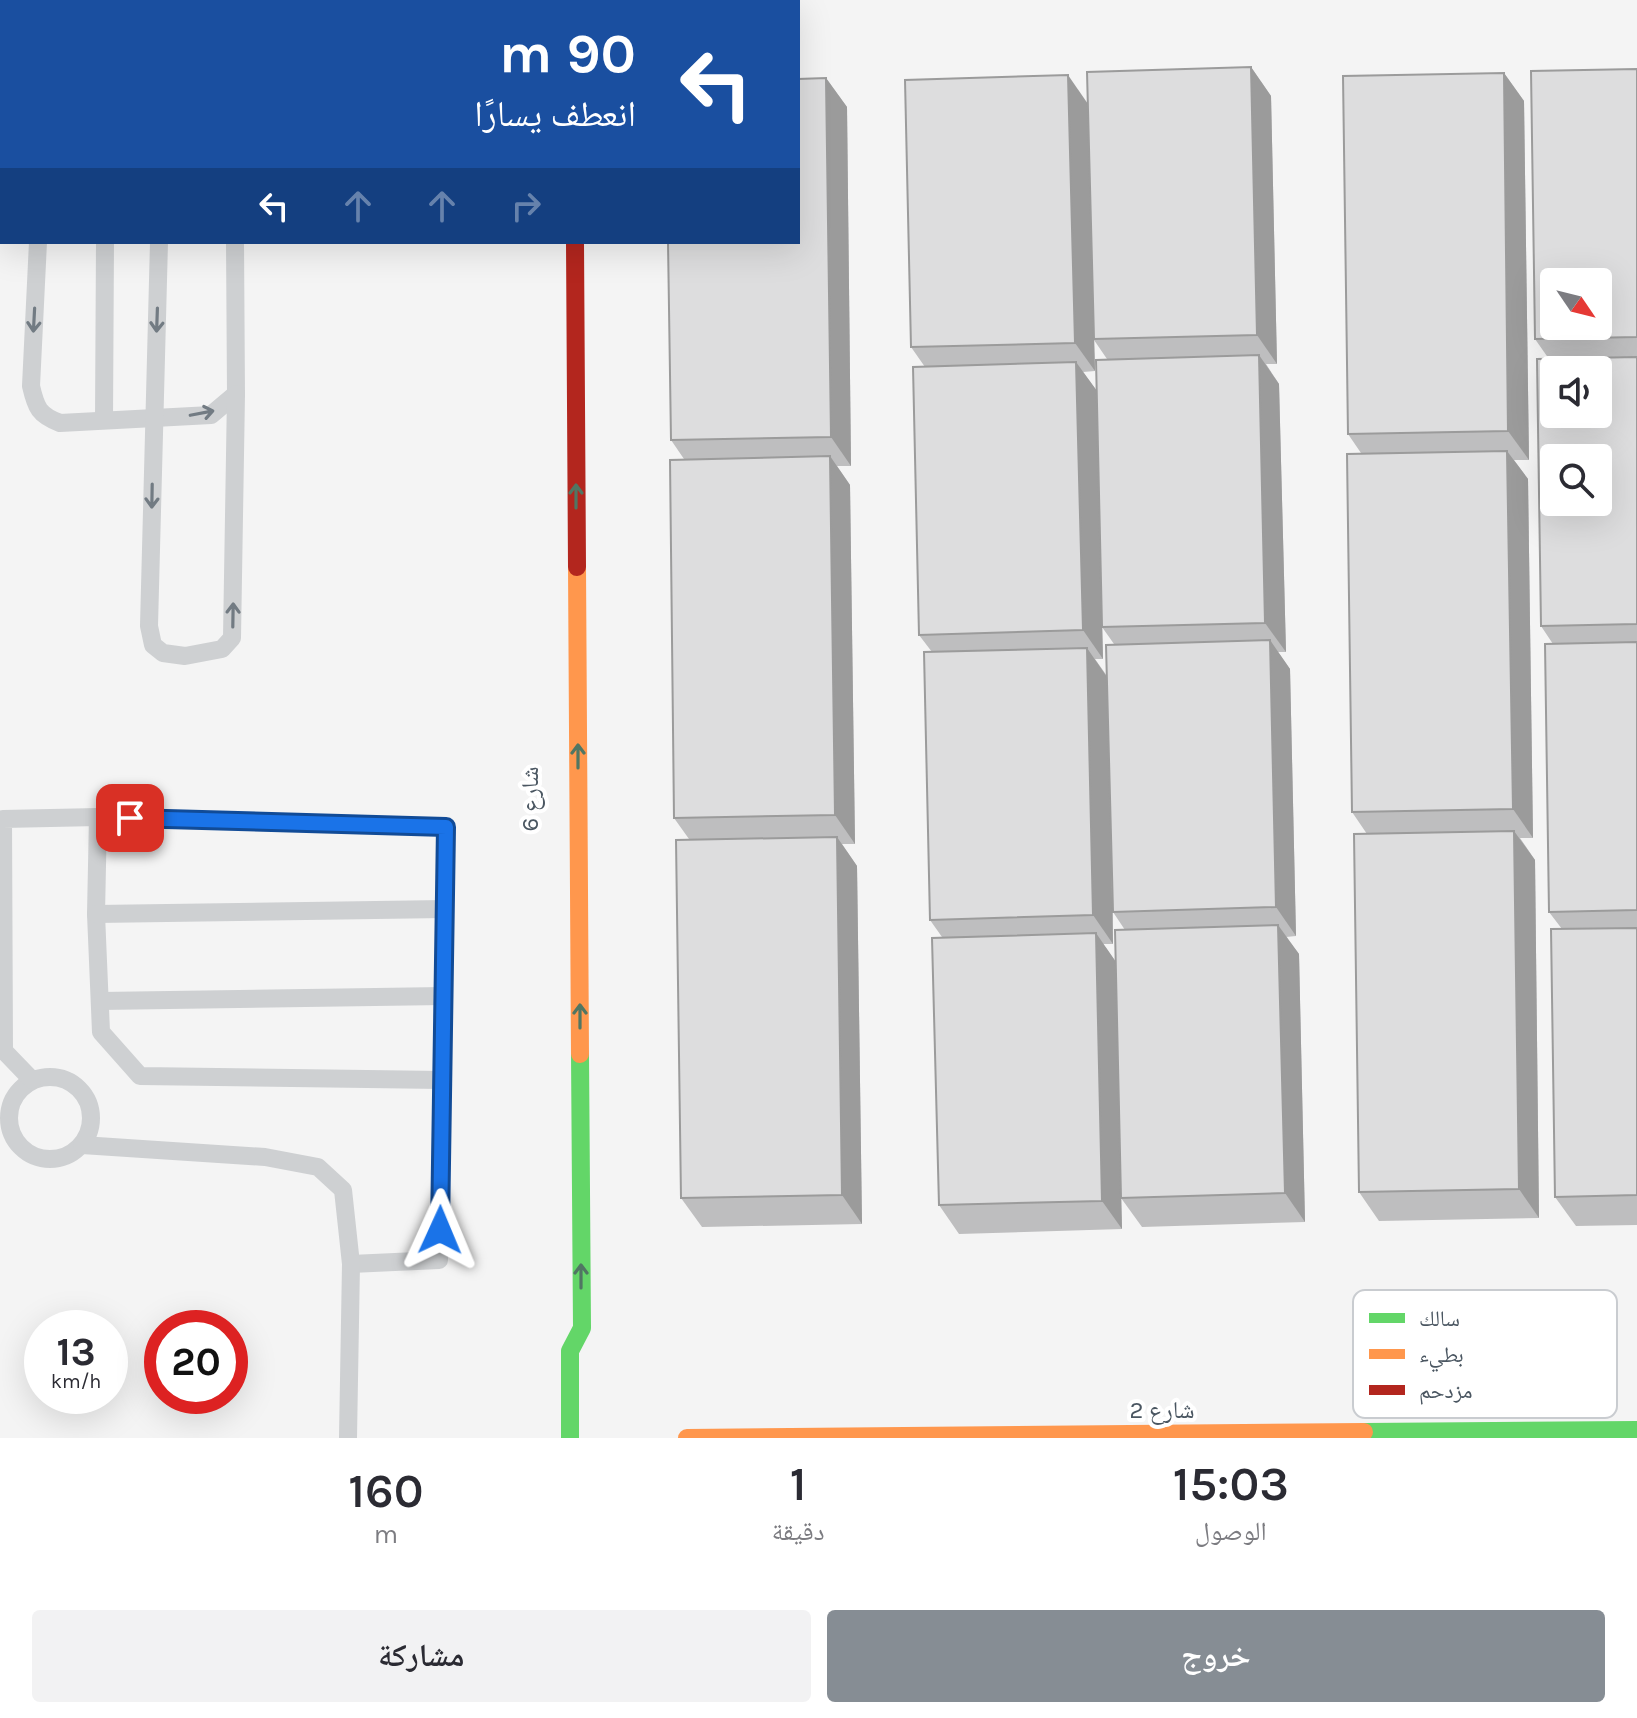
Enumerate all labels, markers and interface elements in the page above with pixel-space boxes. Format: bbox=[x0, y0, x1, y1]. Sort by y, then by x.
text: 90 m bbox=[499, 21, 636, 86]
icon: left bbox=[664, 32, 768, 136]
text: انعطف يسارًا bbox=[474, 93, 636, 135]
icon: left bbox=[252, 184, 296, 228]
icon: ahead bbox=[336, 184, 380, 228]
icon: ahead bbox=[420, 184, 464, 228]
icon: right bbox=[504, 184, 548, 228]
north arrow bbox=[1540, 268, 1612, 340]
map controls bbox=[1540, 268, 1612, 516]
one-way arrow bbox=[26, 306, 41, 333]
one-way arrow bbox=[149, 306, 164, 333]
button: sound bbox=[1540, 356, 1612, 428]
one-way arrow bbox=[189, 405, 214, 420]
button: search bbox=[1540, 444, 1612, 516]
one-way arrow bbox=[144, 482, 160, 509]
one-way arrow bbox=[568, 483, 584, 510]
one-way arrow bbox=[225, 602, 240, 629]
one-way arrow bbox=[570, 743, 586, 770]
street label: شارع 6 bbox=[516, 766, 545, 832]
pin bbox=[96, 784, 164, 852]
icon: arrive bbox=[108, 796, 152, 840]
one-way arrow bbox=[572, 1003, 588, 1030]
position arrow bbox=[398, 1188, 482, 1272]
one-way arrow bbox=[574, 1263, 589, 1290]
legend bbox=[1353, 1290, 1617, 1418]
text: سالك bbox=[1419, 1306, 1460, 1332]
speed limit sign: 20 bbox=[144, 1310, 248, 1414]
text: 13 bbox=[56, 1328, 96, 1375]
text: بطيء bbox=[1419, 1342, 1464, 1372]
text: km/h bbox=[51, 1370, 101, 1393]
text: مزدحم bbox=[1419, 1378, 1473, 1405]
street label: شارع 2 bbox=[1129, 1396, 1195, 1425]
text: 1 bbox=[790, 1456, 806, 1512]
text: 15:03 bbox=[1173, 1456, 1289, 1512]
text: 160 bbox=[348, 1463, 424, 1519]
text: دقيقة bbox=[772, 1516, 825, 1547]
text: الوصول bbox=[1195, 1516, 1267, 1547]
text: m bbox=[374, 1519, 398, 1550]
button: مشاركة bbox=[32, 1610, 811, 1702]
button: خروج bbox=[827, 1610, 1605, 1702]

